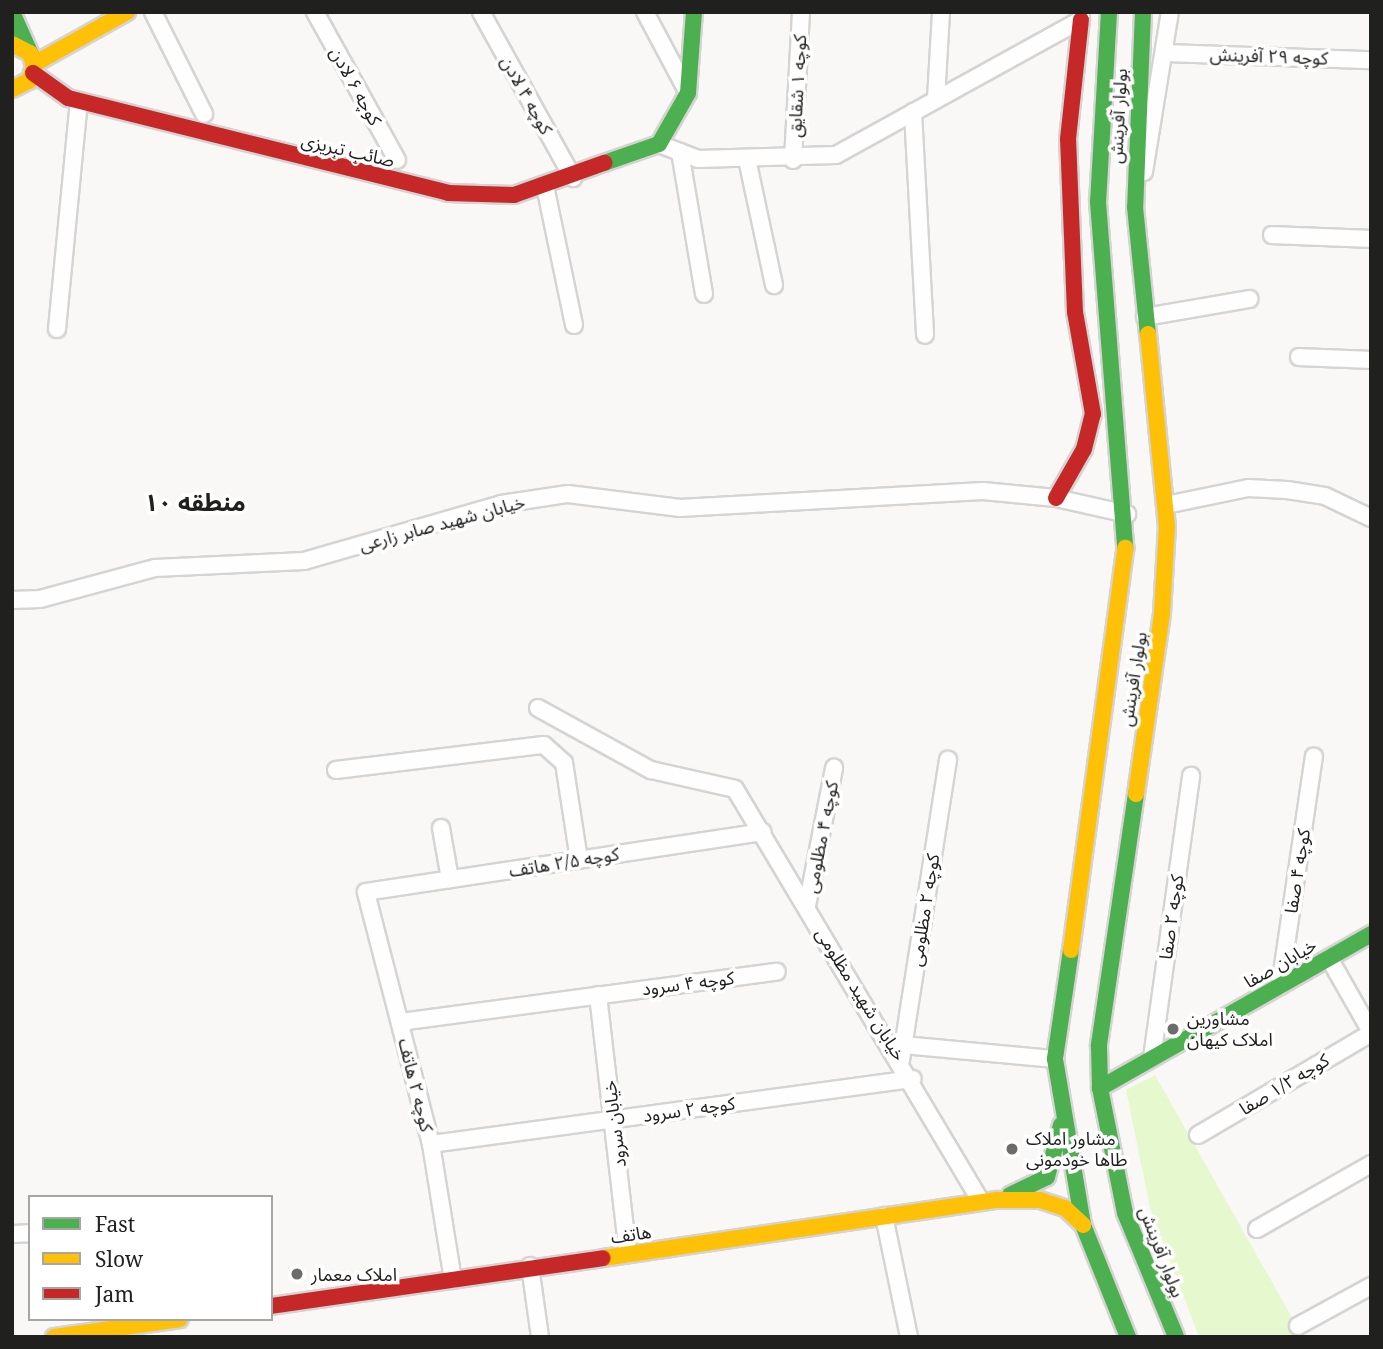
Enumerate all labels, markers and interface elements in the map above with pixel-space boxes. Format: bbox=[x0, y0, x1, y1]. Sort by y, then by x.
street label: کوچه ۱ شقایق bbox=[784, 34, 810, 138]
street label: کوچه ۶ لادن bbox=[326, 43, 386, 129]
street label: کوچه ۲۹ آفرینش bbox=[1209, 43, 1329, 69]
street label: کوچه ۴ لادن bbox=[497, 52, 557, 138]
street label: بولوار آفرینش bbox=[1105, 68, 1131, 164]
street label: صائب تبریزی bbox=[299, 129, 397, 171]
district label: منطقه ۱۰ bbox=[144, 488, 246, 516]
street label: خیابان شهید صابر زارعی bbox=[357, 490, 527, 556]
street label: بولوار آفرینش bbox=[1115, 630, 1151, 728]
street label: کوچه ۴ مظلومی bbox=[800, 779, 842, 895]
street label: کوچه ۴ صفا bbox=[1280, 827, 1314, 915]
street label: کوچه ۲/۵ هاتف bbox=[507, 843, 621, 881]
street label: کوچه ۲ مظلومی bbox=[904, 852, 944, 968]
street label: کوچه ۲ صفا bbox=[1154, 873, 1188, 961]
street label: خیابان شهید مظلومی bbox=[811, 924, 911, 1064]
street label: خیابان صفا bbox=[1240, 934, 1320, 992]
street label: کوچه ۴ سرود bbox=[641, 967, 735, 999]
place label: مشاورین املاک کیهان bbox=[1187, 1008, 1273, 1050]
marker: مشاورین املاک کیهان bbox=[1165, 1021, 1181, 1037]
street label: کوچه ۲ هاتف bbox=[394, 1036, 438, 1134]
street label: کوچه ۱/۲ صفا bbox=[1235, 1049, 1333, 1119]
street label: خیابان سرود bbox=[598, 1079, 630, 1169]
street label: کوچه ۲ سرود bbox=[642, 1092, 736, 1126]
place label: مشاور املاک طاها خودمونی bbox=[1026, 1128, 1127, 1170]
marker: مشاور املاک طاها خودمونی bbox=[1004, 1141, 1020, 1157]
legend bbox=[28, 1195, 273, 1321]
street label: بولوار آفرینش bbox=[1135, 1204, 1189, 1300]
text: Fast bbox=[95, 1210, 135, 1238]
street label: هاتف bbox=[609, 1220, 653, 1248]
text: Slow bbox=[95, 1245, 143, 1273]
place label: املاک معمار bbox=[311, 1263, 397, 1285]
marker: املاک معمار bbox=[289, 1266, 305, 1282]
text: Jam bbox=[95, 1280, 134, 1308]

